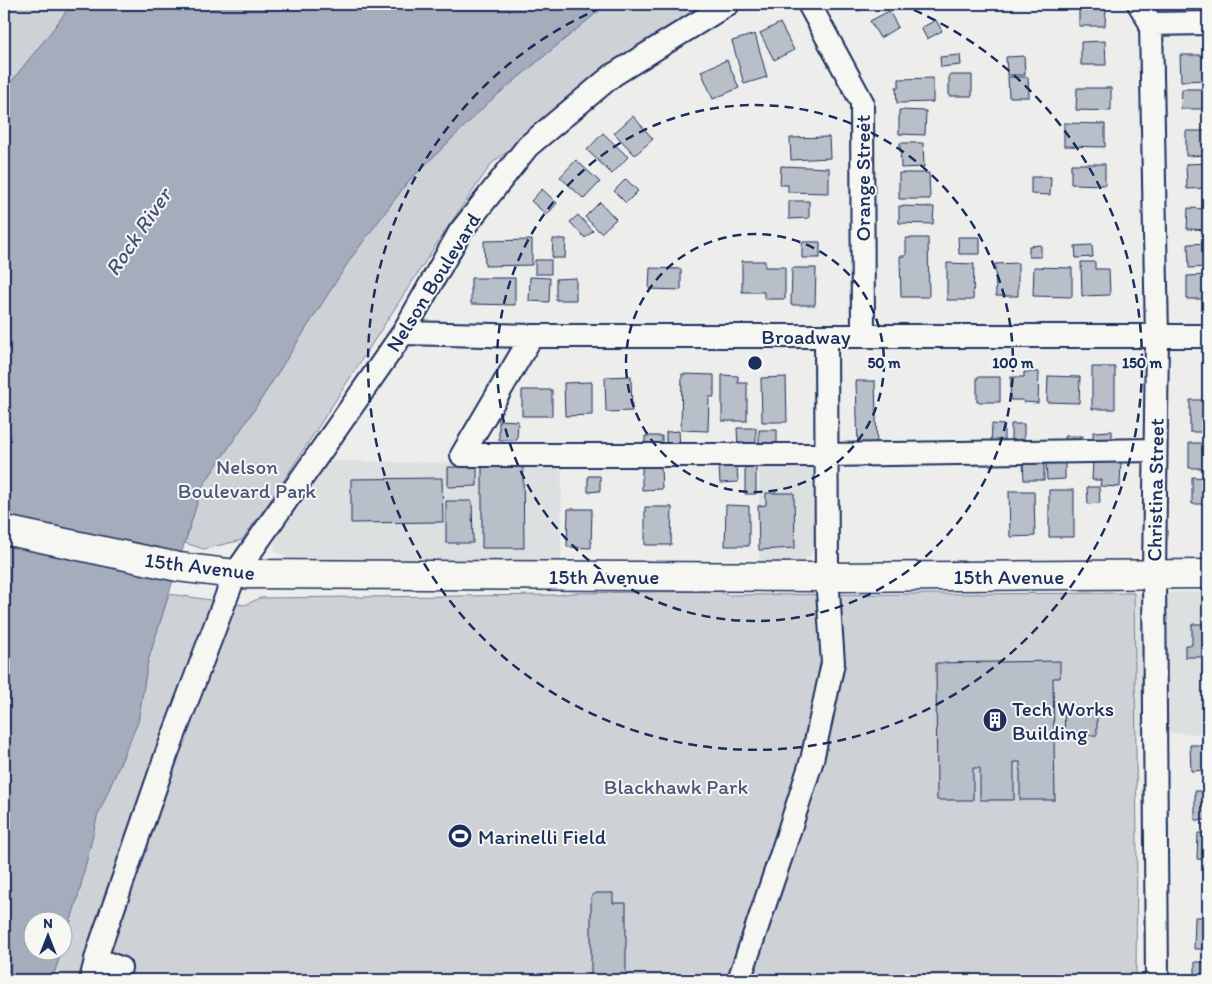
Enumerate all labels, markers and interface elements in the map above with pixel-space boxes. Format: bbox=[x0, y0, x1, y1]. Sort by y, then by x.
street label: Orange Street bbox=[850, 114, 875, 241]
water label: Rock River bbox=[99, 181, 178, 281]
street label: Nelson Boulevard bbox=[380, 208, 486, 356]
street label: Broadway bbox=[761, 324, 851, 349]
centre of rings bbox=[746, 354, 764, 372]
text: 50 m bbox=[867, 354, 901, 372]
text: 100 m bbox=[992, 354, 1034, 372]
text: 150 m bbox=[1122, 354, 1162, 372]
street label: Christina Street bbox=[1141, 418, 1169, 562]
park label: Nelson Boulevard Park bbox=[178, 454, 316, 503]
street label: 15th Avenue bbox=[144, 547, 256, 585]
street label: 15th Avenue bbox=[549, 564, 659, 589]
street label: 15th Avenue bbox=[954, 564, 1064, 589]
place label: Tech Works Building bbox=[1012, 696, 1114, 745]
building icon: Tech Works Building bbox=[982, 707, 1008, 733]
park label: Blackhawk Park bbox=[604, 774, 748, 799]
sports icon: Marinelli Field bbox=[447, 823, 473, 849]
place label: Marinelli Field bbox=[478, 824, 607, 849]
north arrow bbox=[22, 912, 72, 962]
text: N bbox=[43, 915, 53, 932]

